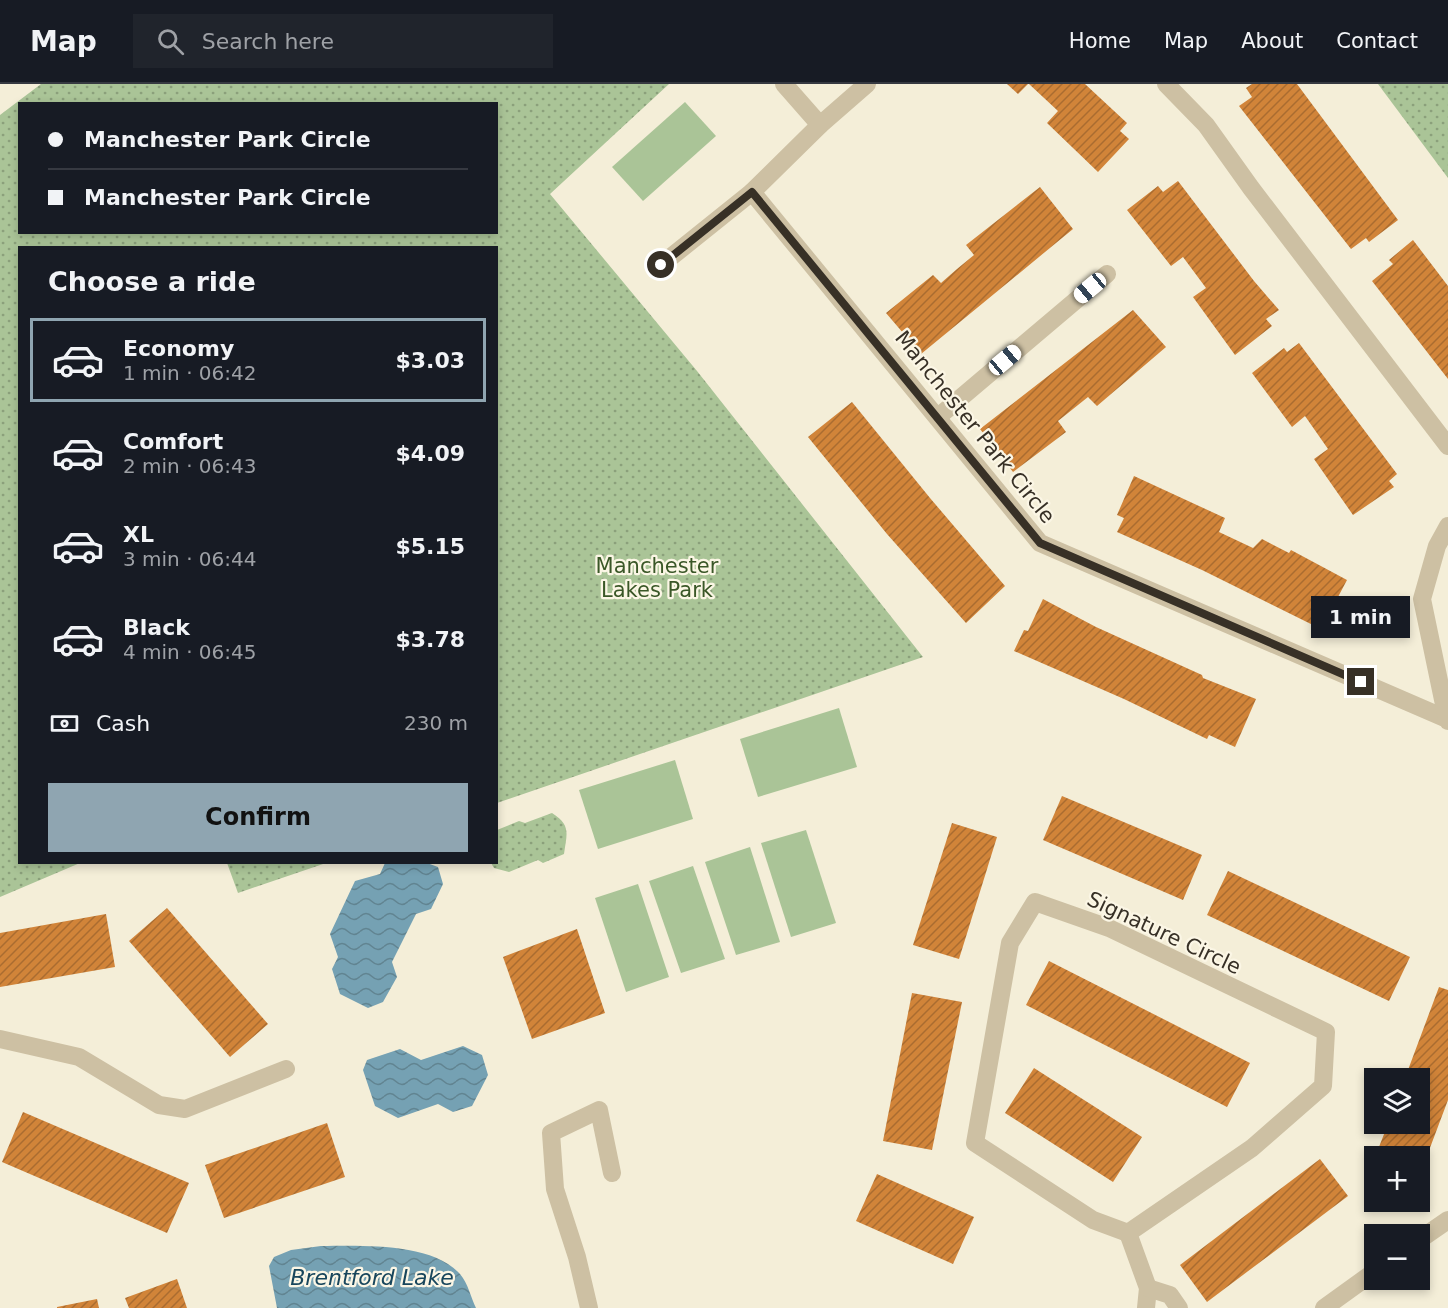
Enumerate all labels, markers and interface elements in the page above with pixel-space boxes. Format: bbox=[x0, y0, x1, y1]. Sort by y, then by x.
search box bbox=[133, 14, 553, 68]
text: Map bbox=[30, 25, 97, 58]
icon: search bbox=[154, 25, 187, 58]
text: Search here bbox=[202, 29, 334, 54]
text: Home bbox=[1069, 29, 1131, 53]
text: Map bbox=[1164, 29, 1208, 53]
text: About bbox=[1241, 29, 1303, 53]
text: Contact bbox=[1336, 29, 1418, 53]
text: Manchester Park Circle bbox=[84, 127, 371, 152]
text: Manchester Park Circle bbox=[84, 185, 371, 210]
route start bbox=[647, 251, 674, 278]
text: Choose a ride bbox=[48, 266, 256, 297]
car bbox=[1070, 270, 1110, 306]
street label: Manchester Park Circle bbox=[890, 326, 1060, 528]
icon: car bbox=[51, 333, 105, 387]
text: Economy bbox=[123, 336, 234, 361]
car bbox=[985, 342, 1025, 378]
text: $3.03 bbox=[395, 348, 465, 373]
text: 1 min · 06:42 bbox=[123, 361, 257, 385]
icon: car bbox=[51, 426, 105, 480]
text: Comfort bbox=[123, 429, 223, 454]
text: $4.09 bbox=[395, 441, 465, 466]
text: 2 min · 06:43 bbox=[123, 454, 257, 478]
icon: car bbox=[51, 519, 105, 573]
text: XL bbox=[123, 522, 154, 547]
text: $5.15 bbox=[395, 534, 465, 559]
text: 3 min · 06:44 bbox=[123, 547, 257, 571]
park label: Manchester Lakes Park bbox=[596, 554, 719, 602]
callout: 1 min bbox=[1312, 595, 1410, 637]
text: 1 min bbox=[1329, 605, 1392, 629]
icon: car bbox=[51, 612, 105, 666]
text: Black bbox=[123, 615, 190, 640]
text: $3.78 bbox=[395, 627, 465, 652]
text: 4 min · 06:45 bbox=[123, 640, 257, 664]
route end bbox=[1347, 668, 1374, 695]
icon: cash bbox=[48, 707, 81, 740]
text: Cash bbox=[96, 711, 150, 736]
text: 230 m bbox=[404, 711, 468, 735]
button: Confirm bbox=[48, 783, 468, 852]
street label: Signature Circle bbox=[1083, 887, 1245, 979]
map controls bbox=[1364, 1068, 1430, 1290]
button: layers bbox=[1364, 1068, 1430, 1134]
button: + bbox=[1364, 1146, 1430, 1212]
button: − bbox=[1364, 1224, 1430, 1290]
water label: Brentford Lake bbox=[290, 1265, 454, 1290]

